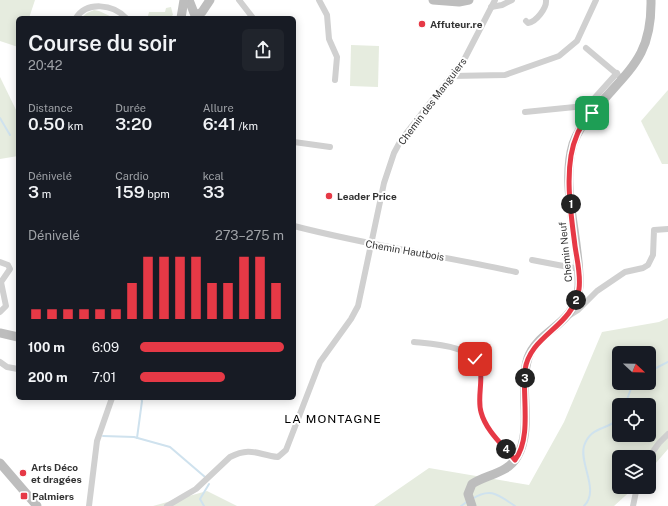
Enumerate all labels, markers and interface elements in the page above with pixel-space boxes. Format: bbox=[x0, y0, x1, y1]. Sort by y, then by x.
place label: Affuteur.re bbox=[430, 18, 483, 30]
marker: Affuteur.re bbox=[417, 19, 427, 29]
button: share bbox=[242, 29, 284, 71]
text: Course du soir bbox=[28, 30, 177, 56]
street label: Chemin des Manguiers bbox=[395, 55, 469, 147]
text: 20:42 bbox=[28, 58, 62, 73]
pin bbox=[575, 96, 609, 130]
text: Distance bbox=[28, 102, 73, 114]
text: Durée bbox=[115, 102, 146, 114]
text: Allure bbox=[203, 102, 234, 114]
icon: arrive bbox=[581, 102, 603, 124]
text: 0.50 bbox=[28, 114, 65, 134]
text: 3:20 bbox=[115, 114, 152, 134]
text: 6:41 bbox=[203, 114, 236, 134]
text: km bbox=[65, 120, 83, 132]
text: /km bbox=[236, 120, 258, 132]
text: Dénivelé bbox=[28, 170, 72, 182]
text: Cardio bbox=[115, 170, 149, 182]
text: kcal bbox=[203, 170, 224, 182]
text: 3 bbox=[28, 182, 39, 202]
text: 159 bbox=[115, 182, 145, 202]
text: 33 bbox=[203, 182, 225, 202]
text: m bbox=[39, 188, 51, 200]
text: bpm bbox=[145, 188, 170, 200]
place label: Leader Price bbox=[337, 190, 397, 202]
marker: Leader Price bbox=[324, 191, 334, 201]
pin: 1 bbox=[561, 194, 581, 214]
text: 1 bbox=[569, 198, 573, 210]
street label: Chemin Neuf bbox=[556, 221, 574, 283]
text: Dénivelé bbox=[28, 228, 80, 243]
text: 273–275 m bbox=[215, 228, 284, 243]
street label: Chemin Hautbois bbox=[365, 237, 445, 263]
pin: 2 bbox=[566, 290, 586, 310]
text: 2 bbox=[573, 294, 580, 306]
text: 100 m bbox=[28, 340, 65, 355]
text: 6:09 bbox=[92, 340, 119, 355]
pin bbox=[458, 342, 492, 376]
north arrow bbox=[612, 346, 656, 390]
map controls bbox=[612, 346, 656, 494]
icon: check bbox=[464, 348, 486, 370]
pin: 3 bbox=[515, 368, 535, 388]
text: 200 m bbox=[28, 370, 68, 385]
text: 7:01 bbox=[92, 370, 116, 385]
text: 3 bbox=[521, 372, 529, 384]
button: locate bbox=[612, 398, 656, 442]
district label: LA MONTAGNE bbox=[284, 412, 382, 426]
pin: 4 bbox=[496, 439, 516, 459]
text: 4 bbox=[502, 443, 510, 455]
button: layers bbox=[612, 450, 656, 494]
place label: Arts Déco et dragées bbox=[31, 461, 82, 485]
marker: Arts Déco et dragées bbox=[18, 468, 28, 478]
place label: Palmiers bbox=[32, 490, 74, 502]
marker: Palmiers bbox=[19, 491, 29, 501]

